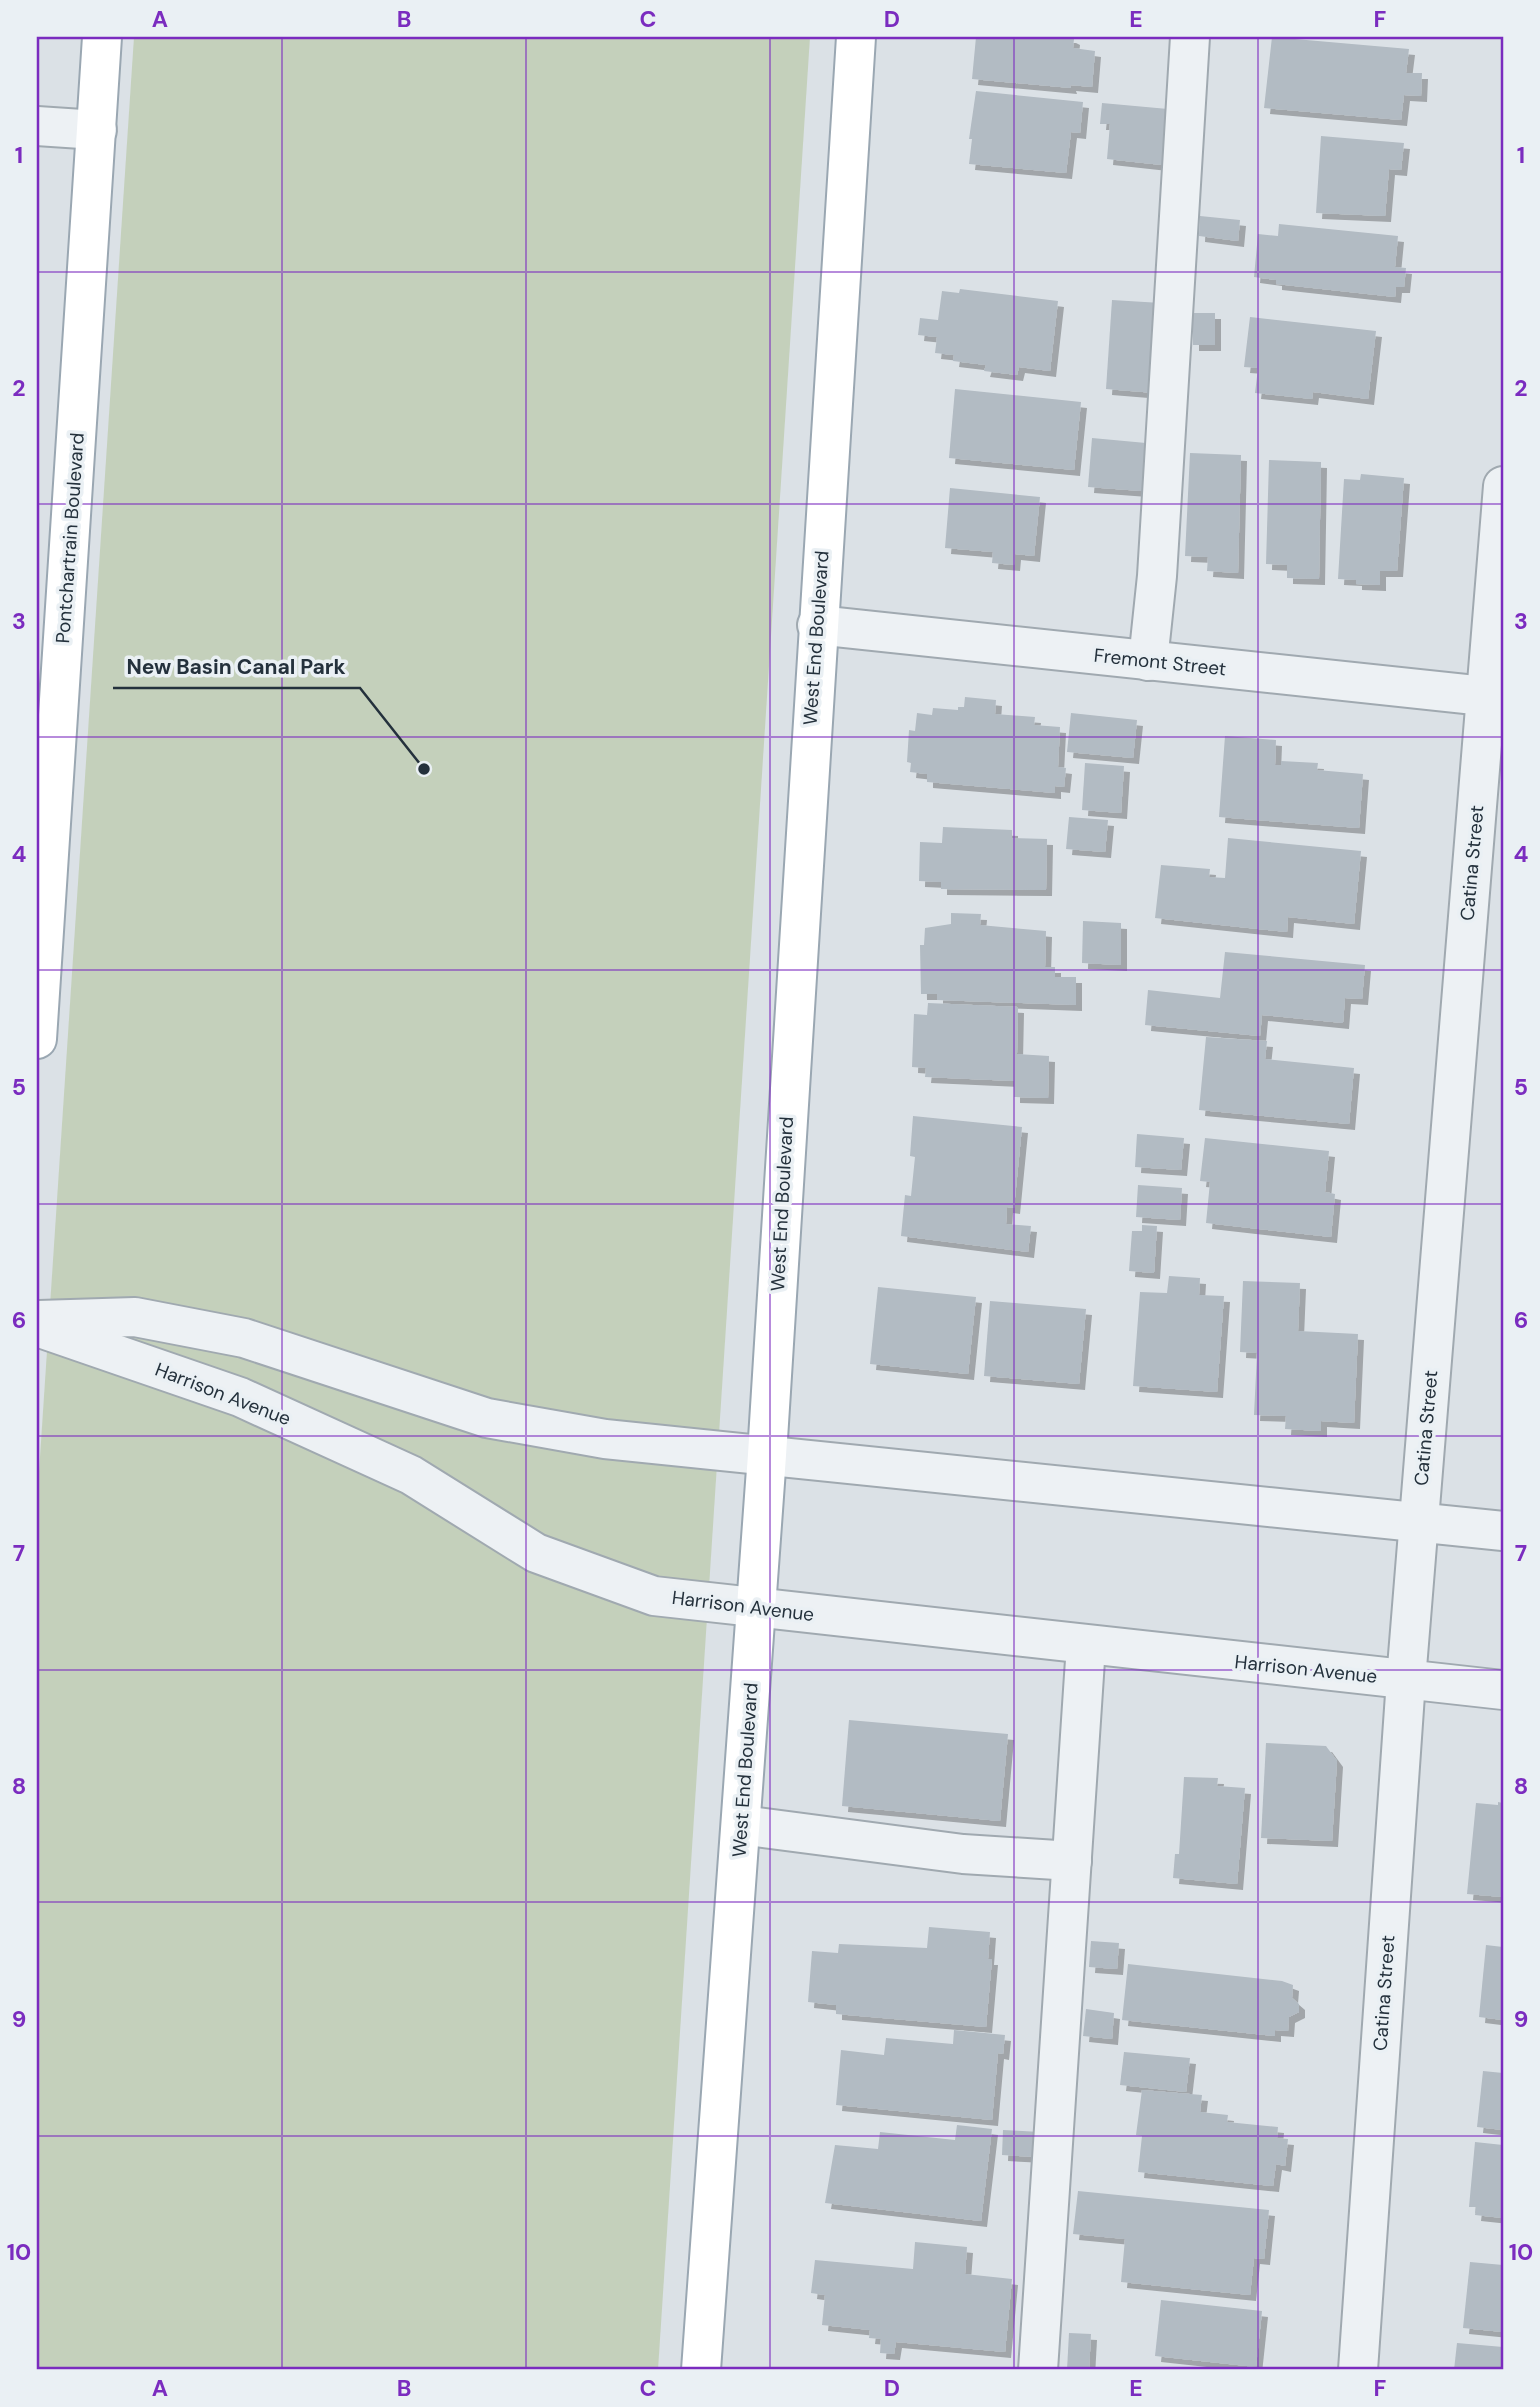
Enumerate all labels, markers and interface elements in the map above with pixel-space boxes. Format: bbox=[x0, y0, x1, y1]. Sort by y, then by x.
text: A bbox=[152, 4, 168, 34]
text: B bbox=[397, 4, 411, 34]
text: C bbox=[640, 4, 656, 34]
text: D bbox=[884, 4, 900, 34]
text: E bbox=[1129, 4, 1143, 34]
text: F bbox=[1374, 4, 1387, 34]
text: 1 bbox=[15, 140, 23, 170]
text: 1 bbox=[1517, 140, 1525, 170]
text: 2 bbox=[12, 373, 26, 403]
text: 2 bbox=[1514, 373, 1528, 403]
street label: Pontchartrain Boulevard bbox=[50, 432, 90, 644]
street label: West End Boulevard bbox=[797, 550, 835, 726]
text: 3 bbox=[12, 606, 26, 636]
text: 3 bbox=[1514, 606, 1528, 636]
street label: Fremont Street bbox=[1093, 643, 1227, 681]
callout: New Basin Canal Park bbox=[113, 646, 360, 688]
text: New Basin Canal Park bbox=[126, 653, 346, 681]
street label: Catina Street bbox=[1454, 804, 1490, 922]
text: 4 bbox=[12, 839, 27, 869]
text: 4 bbox=[1514, 839, 1529, 869]
text: 5 bbox=[12, 1072, 26, 1102]
text: 5 bbox=[1514, 1072, 1528, 1102]
street label: West End Boulevard bbox=[765, 1116, 799, 1292]
text: 6 bbox=[12, 1305, 26, 1335]
text: 6 bbox=[1514, 1305, 1528, 1335]
street label: Harrison Avenue bbox=[152, 1357, 294, 1431]
street label: Catina Street bbox=[1408, 1369, 1444, 1487]
text: 7 bbox=[13, 1538, 25, 1568]
text: 7 bbox=[1515, 1538, 1527, 1568]
street label: Harrison Avenue bbox=[670, 1585, 816, 1627]
street label: Harrison Avenue bbox=[1233, 1649, 1379, 1689]
street label: West End Boulevard bbox=[726, 1682, 764, 1858]
text: 8 bbox=[12, 1771, 26, 1801]
text: 8 bbox=[1514, 1771, 1528, 1801]
street label: Catina Street bbox=[1367, 1934, 1401, 2052]
text: 9 bbox=[12, 2004, 26, 2034]
text: 9 bbox=[1514, 2004, 1528, 2034]
text: 10 bbox=[7, 2237, 31, 2267]
text: 10 bbox=[1509, 2237, 1533, 2267]
text: A bbox=[152, 2373, 168, 2403]
text: B bbox=[397, 2373, 411, 2403]
text: C bbox=[640, 2373, 656, 2403]
text: D bbox=[884, 2373, 900, 2403]
text: E bbox=[1129, 2373, 1143, 2403]
text: F bbox=[1374, 2373, 1387, 2403]

